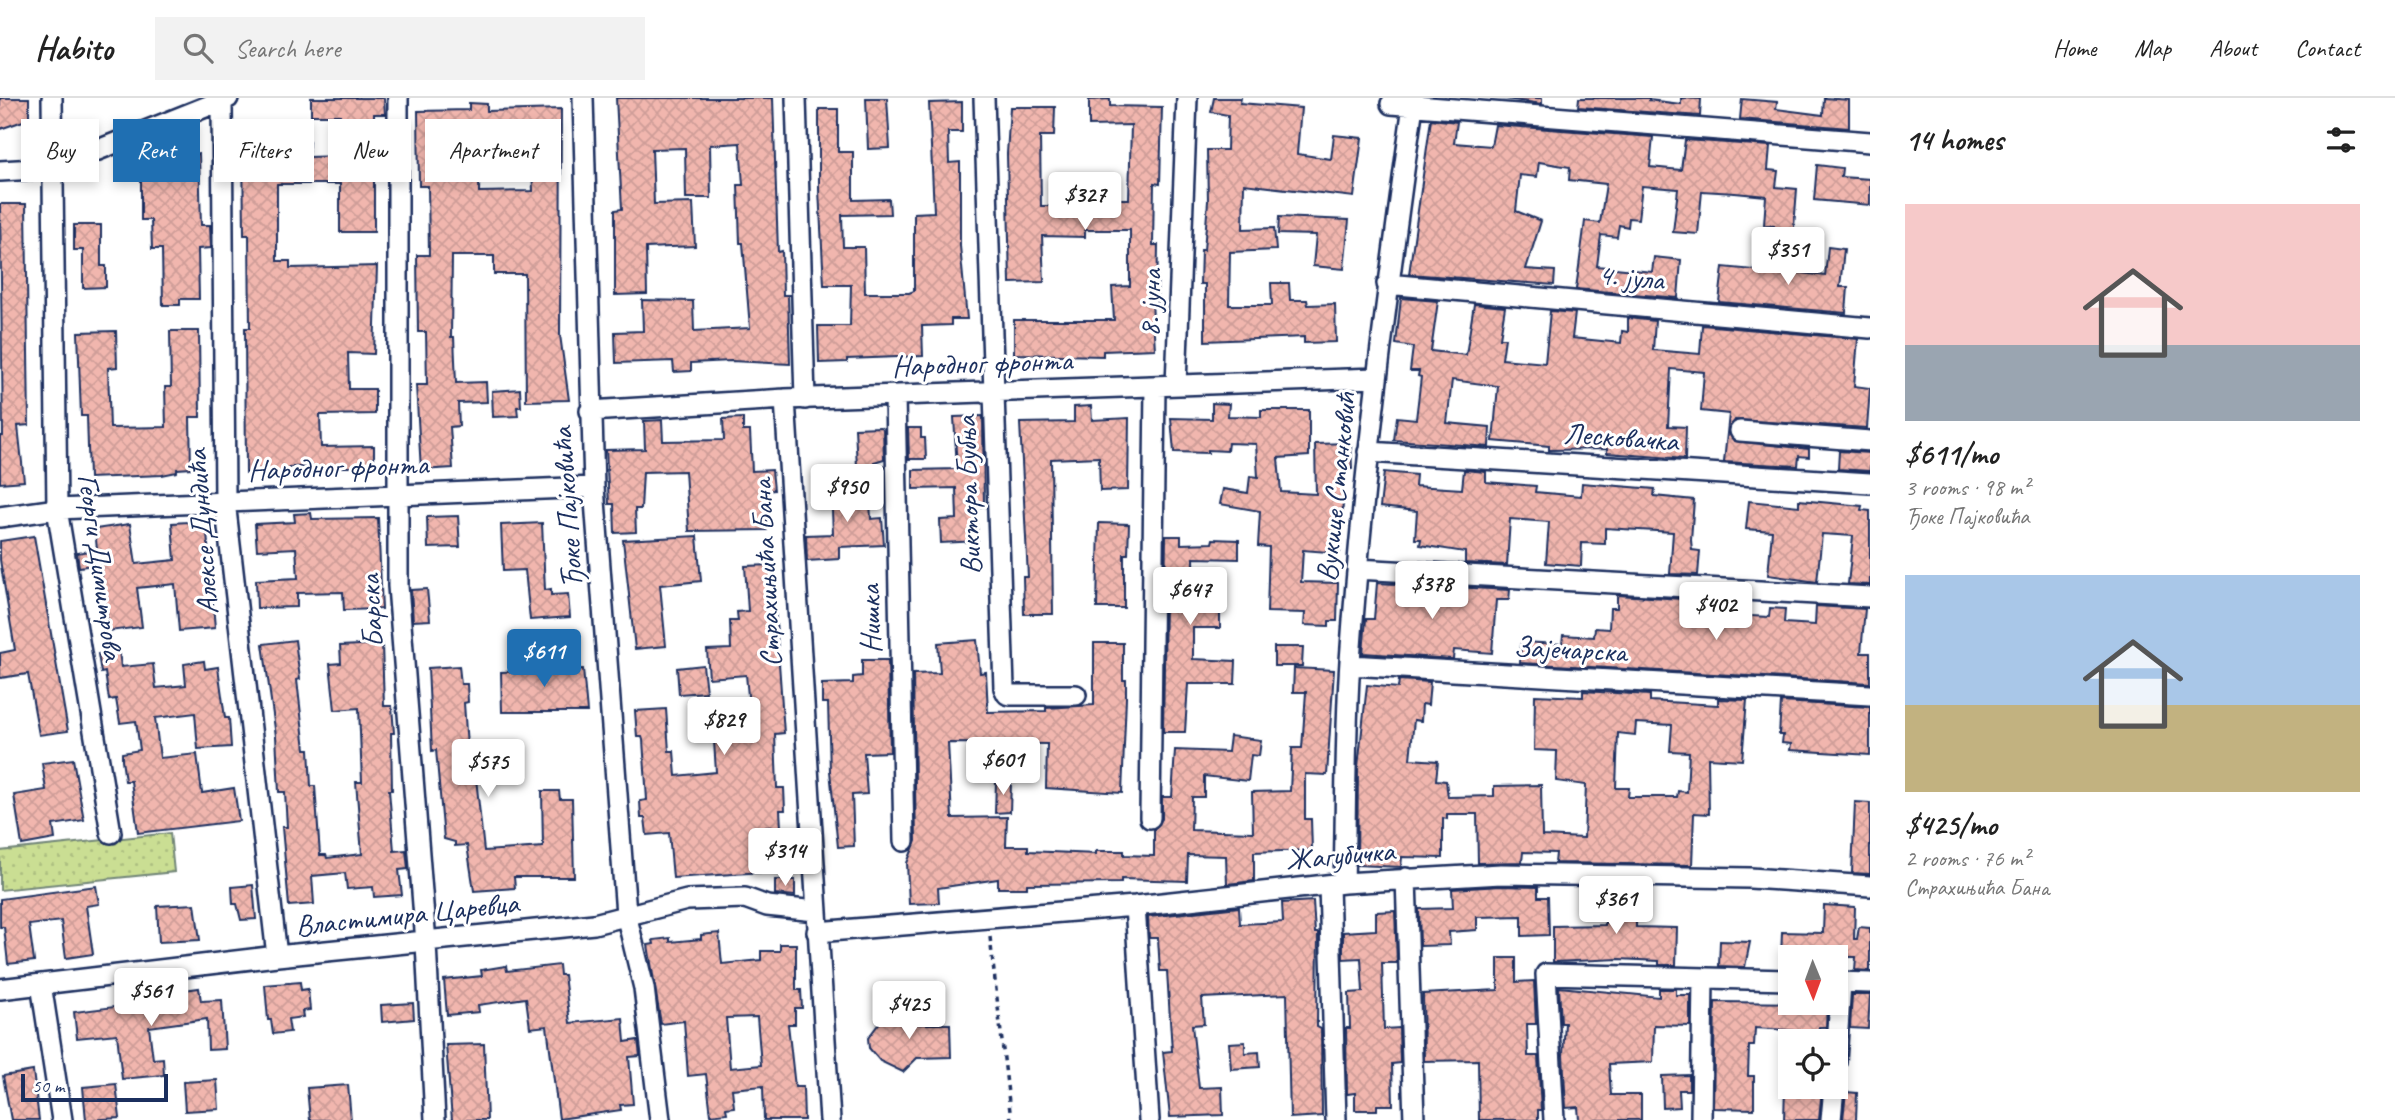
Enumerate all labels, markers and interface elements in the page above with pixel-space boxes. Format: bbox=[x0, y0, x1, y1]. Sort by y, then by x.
search box bbox=[155, 17, 645, 80]
text: Habito bbox=[35, 27, 113, 69]
icon: search bbox=[179, 29, 217, 67]
text: Search here bbox=[235, 32, 341, 65]
text: Home bbox=[2053, 33, 2096, 63]
text: Map bbox=[2134, 33, 2171, 63]
text: About bbox=[2209, 33, 2257, 63]
text: Contact bbox=[2295, 33, 2360, 63]
chip: Buy bbox=[21, 119, 99, 182]
chip: Rent bbox=[113, 119, 200, 182]
chip: Filters bbox=[214, 119, 314, 182]
chip: New bbox=[328, 119, 411, 182]
chip: Apartment bbox=[425, 119, 561, 182]
text: 14 homes bbox=[1905, 121, 2003, 159]
icon: filters bbox=[2322, 121, 2360, 159]
pin: $327 bbox=[1044, 172, 1126, 232]
text: $327 bbox=[1064, 180, 1106, 209]
pin: $351 bbox=[1747, 228, 1829, 287]
text: $351 bbox=[1767, 235, 1809, 264]
icon: home bbox=[2070, 250, 2196, 376]
street label: 4. јула bbox=[1597, 255, 1667, 299]
street label: 8. јуна bbox=[1130, 267, 1170, 338]
street label: Народног фронта bbox=[891, 341, 1075, 385]
street label: Вукице Станковић bbox=[1307, 389, 1365, 583]
street label: Виктора Бубња bbox=[946, 413, 990, 575]
street label: Лесковачка bbox=[1562, 414, 1682, 460]
street label: Ђоке Пајковића bbox=[542, 424, 592, 590]
text: $611/mo bbox=[1905, 435, 1998, 473]
street label: Народног фронта bbox=[247, 445, 431, 489]
street label: Алексе Дундића bbox=[177, 446, 227, 616]
pin: $950 bbox=[806, 464, 888, 524]
street label: Георги Димитрова bbox=[69, 471, 133, 665]
text: $950 bbox=[827, 472, 867, 501]
text: 3 rooms · 98 m² bbox=[1905, 473, 2029, 502]
street label: Страхињића Бана bbox=[742, 475, 790, 668]
text: Ђоке Пајковића bbox=[1905, 502, 2029, 531]
pin: $378 bbox=[1391, 561, 1473, 621]
pin: $647 bbox=[1149, 568, 1231, 627]
text: $378 bbox=[1411, 569, 1453, 598]
street label: Барска bbox=[350, 571, 392, 649]
text: $647 bbox=[1169, 575, 1211, 604]
street label: Нишка bbox=[850, 582, 890, 654]
pin: $402 bbox=[1675, 582, 1757, 642]
text: $402 bbox=[1695, 590, 1737, 619]
icon: home bbox=[2070, 621, 2196, 747]
street label: Зајечарска bbox=[1512, 627, 1630, 671]
pin: $611 bbox=[503, 630, 585, 689]
text: $611 bbox=[523, 637, 565, 666]
pin: $829 bbox=[683, 698, 765, 757]
text: $829 bbox=[703, 705, 745, 734]
pin: $601 bbox=[962, 738, 1044, 797]
pin: $575 bbox=[447, 740, 529, 799]
text: $601 bbox=[982, 745, 1024, 774]
text: $575 bbox=[468, 747, 508, 776]
text: $425/mo bbox=[1905, 806, 1997, 844]
pin: $314 bbox=[744, 828, 826, 888]
street label: Жагубичка bbox=[1284, 831, 1398, 879]
text: $314 bbox=[764, 836, 806, 865]
text: 2 rooms · 76 m² bbox=[1905, 844, 2029, 873]
text: Страхињића Бана bbox=[1905, 873, 2049, 902]
pin: $361 bbox=[1575, 876, 1657, 936]
street label: Властимира Царевца bbox=[294, 883, 522, 945]
text: $361 bbox=[1595, 884, 1637, 913]
north arrow bbox=[1778, 945, 1848, 1015]
map controls bbox=[1778, 945, 1848, 1099]
pin: $561 bbox=[110, 968, 192, 1028]
text: $561 bbox=[130, 976, 172, 1005]
pin: $425 bbox=[868, 982, 950, 1041]
text: $425 bbox=[888, 989, 930, 1018]
button: locate bbox=[1778, 1029, 1848, 1099]
scale bar bbox=[21, 1071, 168, 1103]
text: 50 m bbox=[32, 1074, 64, 1098]

